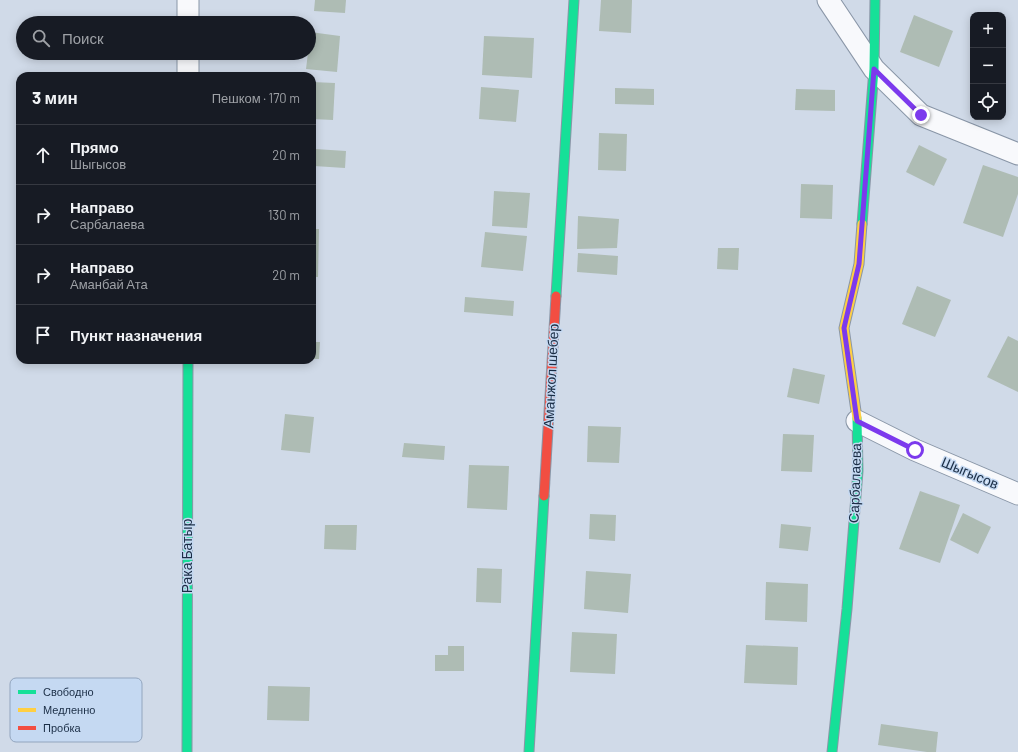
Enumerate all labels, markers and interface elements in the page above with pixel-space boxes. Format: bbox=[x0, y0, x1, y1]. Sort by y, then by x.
map controls bbox=[970, 12, 1006, 120]
button: + bbox=[970, 12, 1006, 48]
search box bbox=[16, 16, 316, 60]
icon: search bbox=[30, 27, 52, 49]
text: Поиск bbox=[62, 29, 104, 47]
button: − bbox=[970, 48, 1006, 84]
button: locate bbox=[970, 84, 1006, 120]
text: 3 мин bbox=[32, 87, 78, 107]
text: Пешком · 170 m bbox=[212, 90, 300, 106]
route end bbox=[912, 106, 930, 124]
text: Прямо bbox=[70, 138, 119, 156]
icon: ahead bbox=[32, 144, 54, 166]
text: 20 m bbox=[272, 147, 300, 163]
text: Шыгысов bbox=[70, 156, 126, 172]
text: Направо bbox=[70, 198, 134, 216]
icon: right bbox=[32, 204, 54, 226]
text: 130 m bbox=[268, 207, 300, 223]
text: Сарбалаева bbox=[70, 216, 144, 232]
text: Направо bbox=[70, 258, 134, 276]
icon: right bbox=[32, 264, 54, 286]
text: 20 m bbox=[272, 267, 300, 283]
text: Аманбай Ата bbox=[70, 276, 148, 292]
street label: Аманжол шебер bbox=[539, 323, 562, 429]
icon: arrive bbox=[32, 324, 54, 346]
text: Пункт назначения bbox=[70, 326, 202, 344]
route start bbox=[906, 441, 924, 459]
street label: Сарбалаева bbox=[845, 442, 864, 523]
street label: Шыгысов bbox=[939, 453, 1001, 492]
street label: Рака Батыр bbox=[178, 518, 195, 593]
legend bbox=[10, 678, 142, 742]
text: Свободно bbox=[43, 685, 94, 698]
text: Медленно bbox=[43, 703, 95, 716]
text: Пробка bbox=[43, 721, 81, 734]

